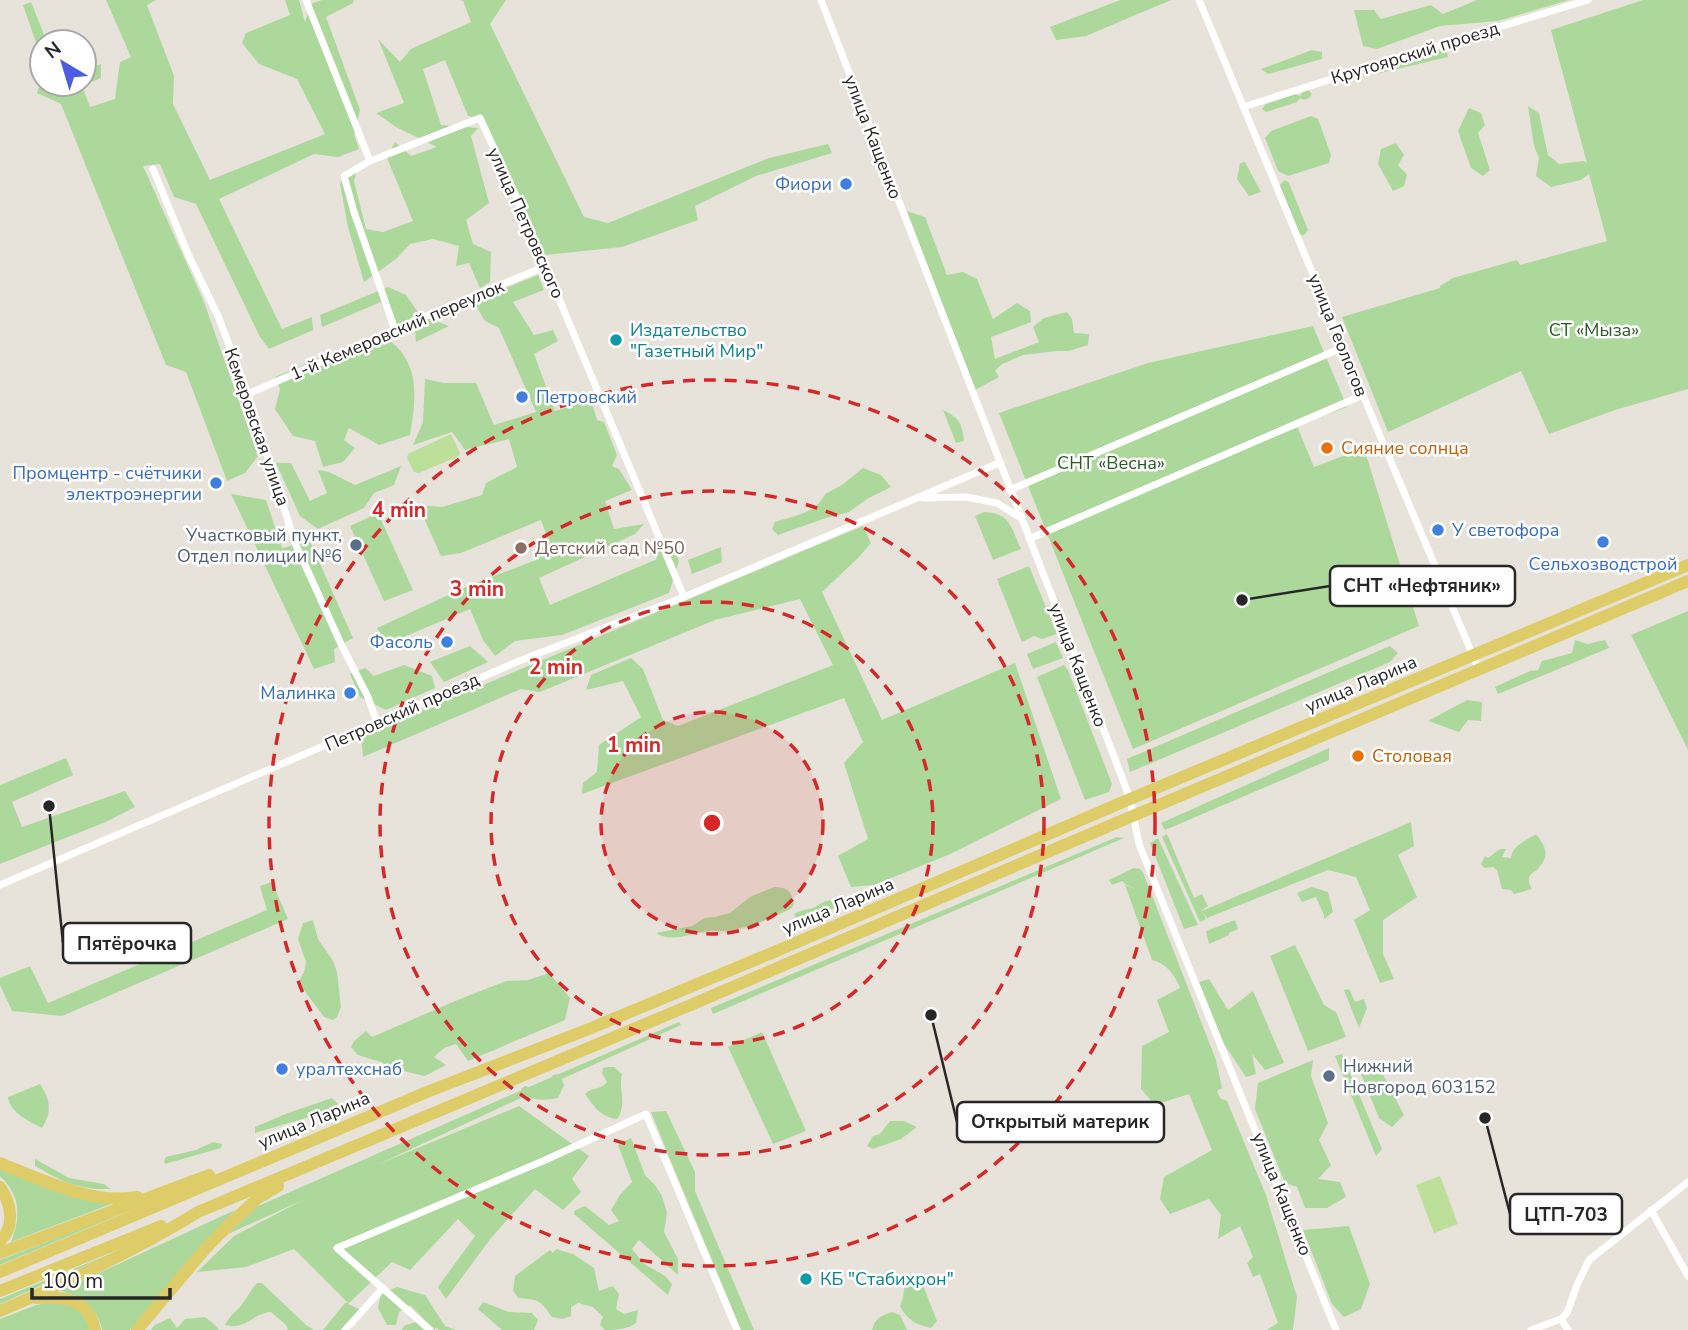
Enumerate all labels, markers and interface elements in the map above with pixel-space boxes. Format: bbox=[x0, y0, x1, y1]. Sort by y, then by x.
street label: Крутоярский проезд bbox=[1328, 16, 1502, 90]
north arrow bbox=[28, 28, 98, 98]
text: N bbox=[40, 36, 67, 65]
street label: улица Кащенко bbox=[838, 72, 908, 202]
street label: улица Петровского bbox=[482, 144, 570, 302]
place label: Фиори bbox=[775, 172, 832, 196]
marker: Фиори bbox=[838, 176, 854, 192]
street label: улица Геологов bbox=[1302, 270, 1374, 400]
street label: 1-й Кемеровский переулок bbox=[286, 274, 508, 386]
place label: Издательство "Газетный Мир" bbox=[630, 318, 763, 363]
park label: СТ «Мыза» bbox=[1549, 318, 1639, 342]
marker: Издательство "Газетный Мир" bbox=[608, 332, 624, 348]
street label: Кемеровская улица bbox=[219, 345, 295, 509]
place label: Петровский bbox=[536, 385, 637, 409]
marker: Петровский bbox=[514, 389, 530, 405]
place label: Сияние солнца bbox=[1341, 436, 1469, 460]
marker: Сияние солнца bbox=[1319, 440, 1335, 456]
park label: СНТ «Весна» bbox=[1057, 451, 1165, 475]
place label: Промцентр - счётчики электроэнергии bbox=[12, 461, 202, 506]
marker: Промцентр - счётчики электроэнергии bbox=[208, 475, 224, 491]
text: 4 min bbox=[372, 496, 426, 524]
place label: У светофора bbox=[1451, 518, 1559, 542]
marker: У светофора bbox=[1430, 522, 1446, 538]
place label: Участковый пункт, Отдел полиции №6 bbox=[177, 523, 342, 568]
marker: Сельхозводстрой bbox=[1595, 534, 1611, 550]
place label: Детский сад №50 bbox=[535, 536, 685, 560]
marker: Участковый пункт, Отдел полиции №6 bbox=[348, 537, 364, 553]
marker: Детский сад №50 bbox=[513, 540, 529, 556]
place label: Сельхозводстрой bbox=[1529, 552, 1677, 576]
callout: СНТ «Нефтяник» bbox=[1330, 566, 1515, 606]
text: СНТ «Нефтяник» bbox=[1343, 573, 1501, 599]
text: 3 min bbox=[450, 575, 504, 603]
street label: улица Кащенко bbox=[1043, 600, 1113, 730]
place label: Фасоль bbox=[370, 630, 433, 654]
marker: Фасоль bbox=[439, 634, 455, 650]
street label: улица Ларина bbox=[1301, 650, 1421, 718]
text: 2 min bbox=[529, 653, 583, 681]
street label: Петровский проезд bbox=[321, 667, 483, 757]
place label: Малинка bbox=[260, 681, 336, 705]
marker: Малинка bbox=[342, 685, 358, 701]
text: 1 min bbox=[607, 731, 661, 759]
place label: Столовая bbox=[1372, 744, 1452, 768]
marker: Столовая bbox=[1350, 748, 1366, 764]
centre of rings bbox=[700, 811, 724, 835]
street label: улица Ларина bbox=[778, 872, 898, 940]
callout: Пятёрочка bbox=[63, 923, 191, 963]
text: Пятёрочка bbox=[77, 931, 177, 957]
place label: Нижний Новгород 603152 bbox=[1343, 1054, 1496, 1099]
place label: уралтехснаб bbox=[296, 1057, 402, 1081]
marker: уралтехснаб bbox=[274, 1061, 290, 1077]
marker: Нижний Новгород 603152 bbox=[1321, 1068, 1337, 1084]
street label: улица Ларина bbox=[254, 1086, 374, 1154]
callout: Открытый материк bbox=[957, 1102, 1164, 1142]
text: Открытый материк bbox=[971, 1109, 1149, 1135]
street label: улица Кащенко bbox=[1246, 1129, 1318, 1259]
callout: ЦТП-703 bbox=[1510, 1194, 1622, 1234]
text: ЦТП-703 bbox=[1524, 1202, 1608, 1228]
scale bar bbox=[32, 1256, 170, 1300]
text: 100 m bbox=[42, 1267, 103, 1295]
place label: КБ "Стабихрон" bbox=[820, 1267, 954, 1291]
marker: КБ "Стабихрон" bbox=[798, 1271, 814, 1287]

